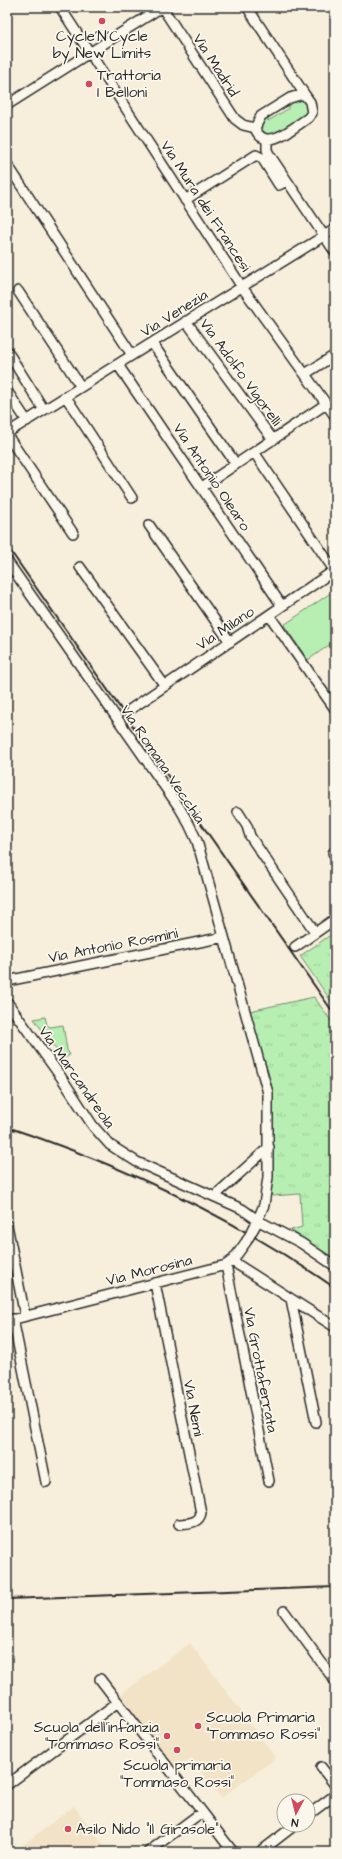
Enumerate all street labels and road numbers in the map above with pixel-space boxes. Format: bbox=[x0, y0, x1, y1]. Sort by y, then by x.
street label: Via Madrid bbox=[187, 30, 244, 101]
street label: Via Mura dei Francesi bbox=[155, 137, 256, 277]
street label: Via Venezia bbox=[137, 284, 212, 342]
street label: Via Adolfo Vigorelli bbox=[194, 314, 287, 431]
street label: Via Antonio Olearo bbox=[168, 419, 256, 536]
street label: Via Milano bbox=[192, 601, 259, 656]
street label: Via Romana Vecchia bbox=[115, 701, 210, 828]
street label: Via Antonio Rosmini bbox=[47, 922, 180, 968]
street label: Via Marcandreola bbox=[33, 1022, 120, 1133]
street label: Via Morosina bbox=[104, 1250, 195, 1291]
street label: Via Grottaferrata bbox=[238, 1306, 283, 1435]
street label: Via Nemi bbox=[178, 1378, 209, 1439]

